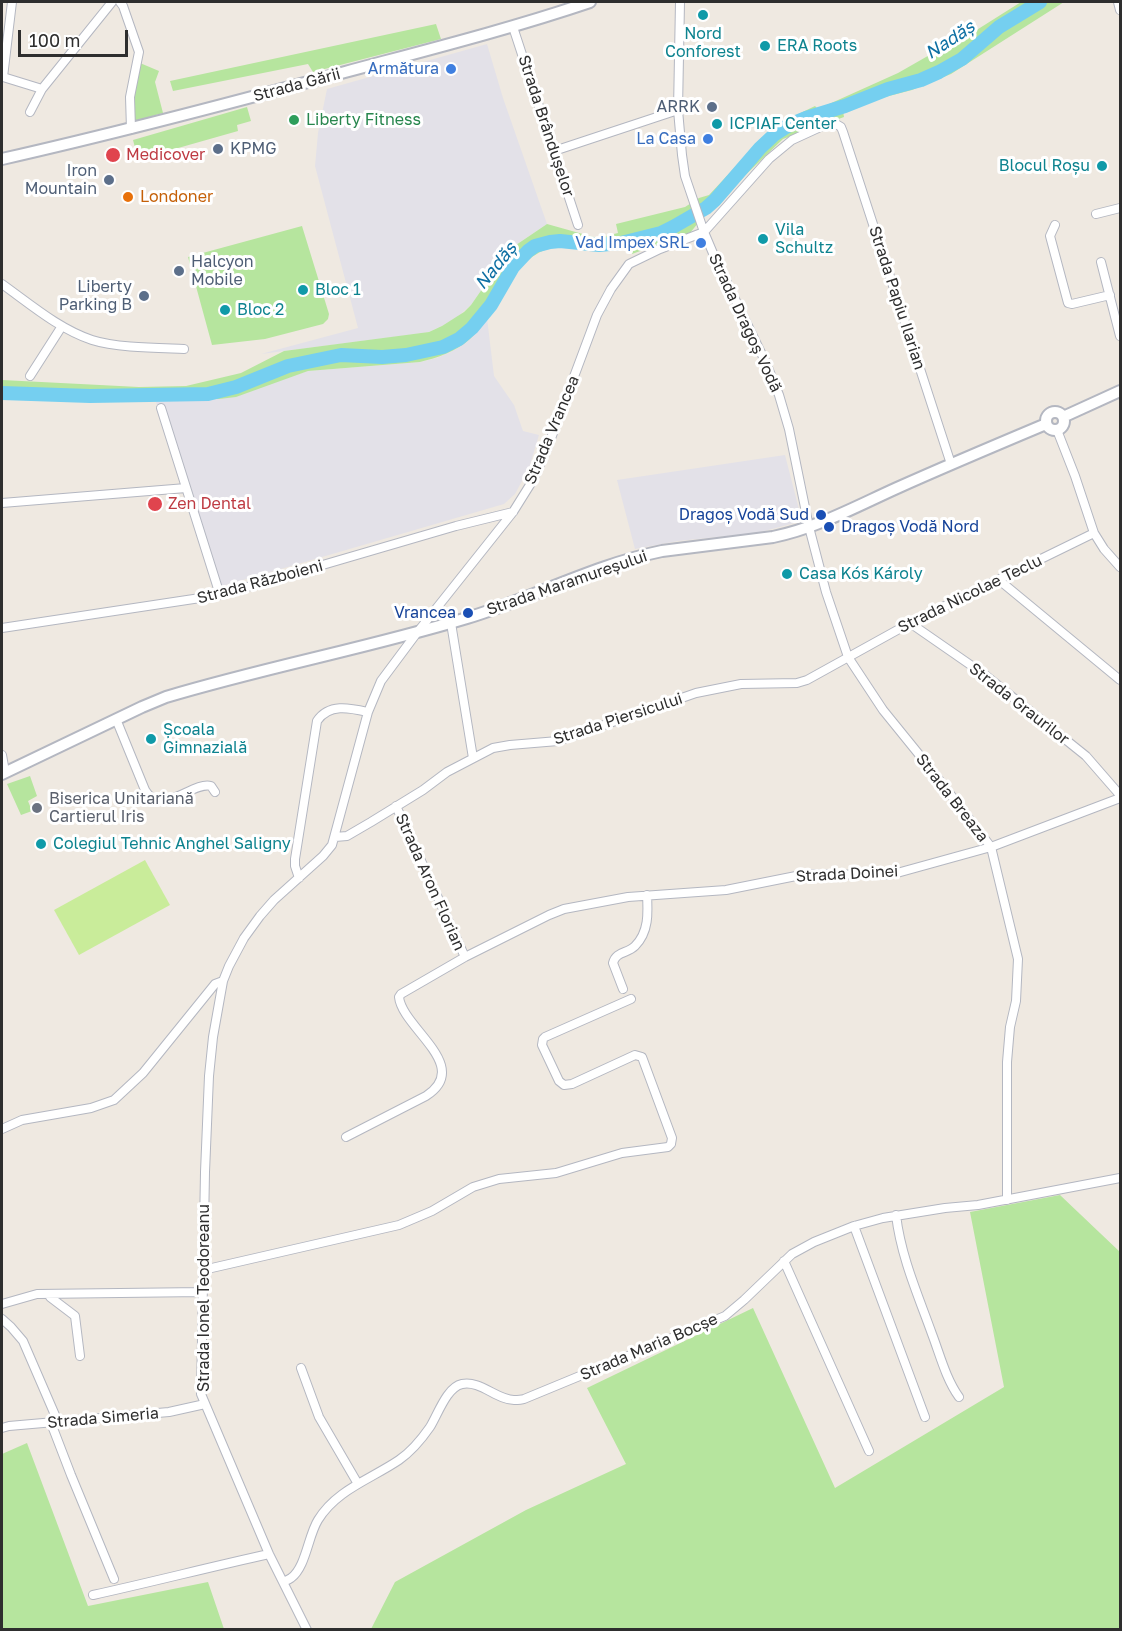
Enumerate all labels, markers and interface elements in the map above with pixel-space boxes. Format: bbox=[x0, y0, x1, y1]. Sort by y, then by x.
marker: Nord Conforest bbox=[696, 8, 710, 22]
water label: Nadăș bbox=[921, 16, 979, 64]
scale bar bbox=[21, 18, 130, 56]
place label: Nord Conforest bbox=[665, 24, 741, 62]
text: 100 m bbox=[29, 29, 80, 51]
place label: ERA Roots bbox=[777, 36, 857, 56]
marker: ERA Roots bbox=[758, 39, 772, 53]
street label: Strada Brândușelor bbox=[514, 53, 578, 199]
place label: Armătura bbox=[368, 59, 439, 79]
marker: Armătura bbox=[444, 62, 458, 76]
street label: Strada Gării bbox=[251, 64, 343, 106]
place label: ARRK bbox=[656, 97, 700, 117]
marker: ARRK bbox=[705, 100, 719, 114]
place label: Liberty Fitness bbox=[306, 110, 421, 130]
marker: Liberty Fitness bbox=[287, 113, 301, 127]
place label: ICPIAF Center bbox=[729, 114, 836, 134]
marker: ICPIAF Center bbox=[710, 117, 724, 131]
place label: La Casa bbox=[636, 129, 696, 149]
marker: La Casa bbox=[701, 132, 715, 146]
place label: KPMG bbox=[230, 139, 277, 159]
marker: KPMG bbox=[211, 142, 225, 156]
place label: Medicover bbox=[126, 145, 205, 165]
marker: Medicover bbox=[104, 146, 122, 164]
place label: Blocul Roșu bbox=[999, 156, 1090, 176]
marker: Blocul Roșu bbox=[1095, 159, 1109, 173]
place label: Iron Mountain bbox=[25, 161, 97, 199]
marker: Iron Mountain bbox=[102, 173, 116, 187]
place label: Londoner bbox=[140, 187, 213, 207]
marker: Londoner bbox=[121, 190, 135, 204]
place label: Vila Schultz bbox=[775, 220, 833, 258]
street label: Strada Papiu Ilarian bbox=[865, 224, 929, 372]
marker: Vila Schultz bbox=[756, 232, 770, 246]
place label: Vad Impex SRL bbox=[575, 233, 689, 253]
marker: Vad Impex SRL bbox=[694, 236, 708, 250]
water label: Nadăș bbox=[470, 238, 522, 294]
street label: Strada Dragoș Vodă bbox=[704, 251, 786, 395]
place label: Halcyon Mobile bbox=[191, 252, 254, 290]
marker: Halcyon Mobile bbox=[172, 264, 186, 278]
place label: Liberty Parking B bbox=[59, 277, 132, 315]
place label: Bloc 1 bbox=[315, 280, 361, 300]
marker: Bloc 1 bbox=[296, 283, 310, 297]
marker: Liberty Parking B bbox=[137, 289, 151, 303]
place label: Bloc 2 bbox=[237, 300, 284, 320]
marker: Bloc 2 bbox=[218, 303, 232, 317]
street label: Strada Vrancea bbox=[520, 373, 584, 487]
place label: Zen Dental bbox=[168, 494, 251, 514]
marker: Zen Dental bbox=[146, 495, 164, 513]
place label: Dragoș Vodă Sud bbox=[679, 505, 809, 525]
marker: Dragoș Vodă Sud bbox=[814, 508, 828, 522]
place label: Dragoș Vodă Nord bbox=[841, 517, 979, 537]
marker: Dragoș Vodă Nord bbox=[822, 520, 836, 534]
street label: Strada Maramureșului bbox=[484, 546, 650, 620]
street label: Strada Nicolae Teclu bbox=[895, 551, 1045, 637]
street label: Strada Războieni bbox=[195, 556, 325, 608]
place label: Casa Kós Károly bbox=[799, 564, 923, 584]
marker: Casa Kós Károly bbox=[780, 567, 794, 581]
place label: Vrancea bbox=[394, 603, 456, 623]
marker: Vrancea bbox=[461, 606, 475, 620]
street label: Strada Graurilor bbox=[965, 659, 1073, 749]
street label: Strada Piersicului bbox=[551, 689, 685, 749]
place label: Școala Gimnazială bbox=[163, 720, 247, 758]
marker: Școala Gimnazială bbox=[144, 732, 158, 746]
street label: Strada Breaza bbox=[912, 750, 992, 846]
place label: Biserica Unitariană Cartierul Iris bbox=[49, 789, 194, 827]
marker: Biserica Unitariană Cartierul Iris bbox=[30, 801, 44, 815]
street label: Strada Aron Florian bbox=[391, 810, 469, 954]
place label: Colegiul Tehnic Anghel Saligny bbox=[53, 834, 291, 854]
marker: Colegiul Tehnic Anghel Saligny bbox=[34, 837, 48, 851]
street label: Strada Doinei bbox=[795, 862, 899, 886]
street label: Strada Ionel Teodoreanu bbox=[194, 1204, 214, 1392]
street label: Strada Maria Bocșe bbox=[577, 1309, 721, 1385]
street label: Strada Simeria bbox=[46, 1404, 160, 1432]

